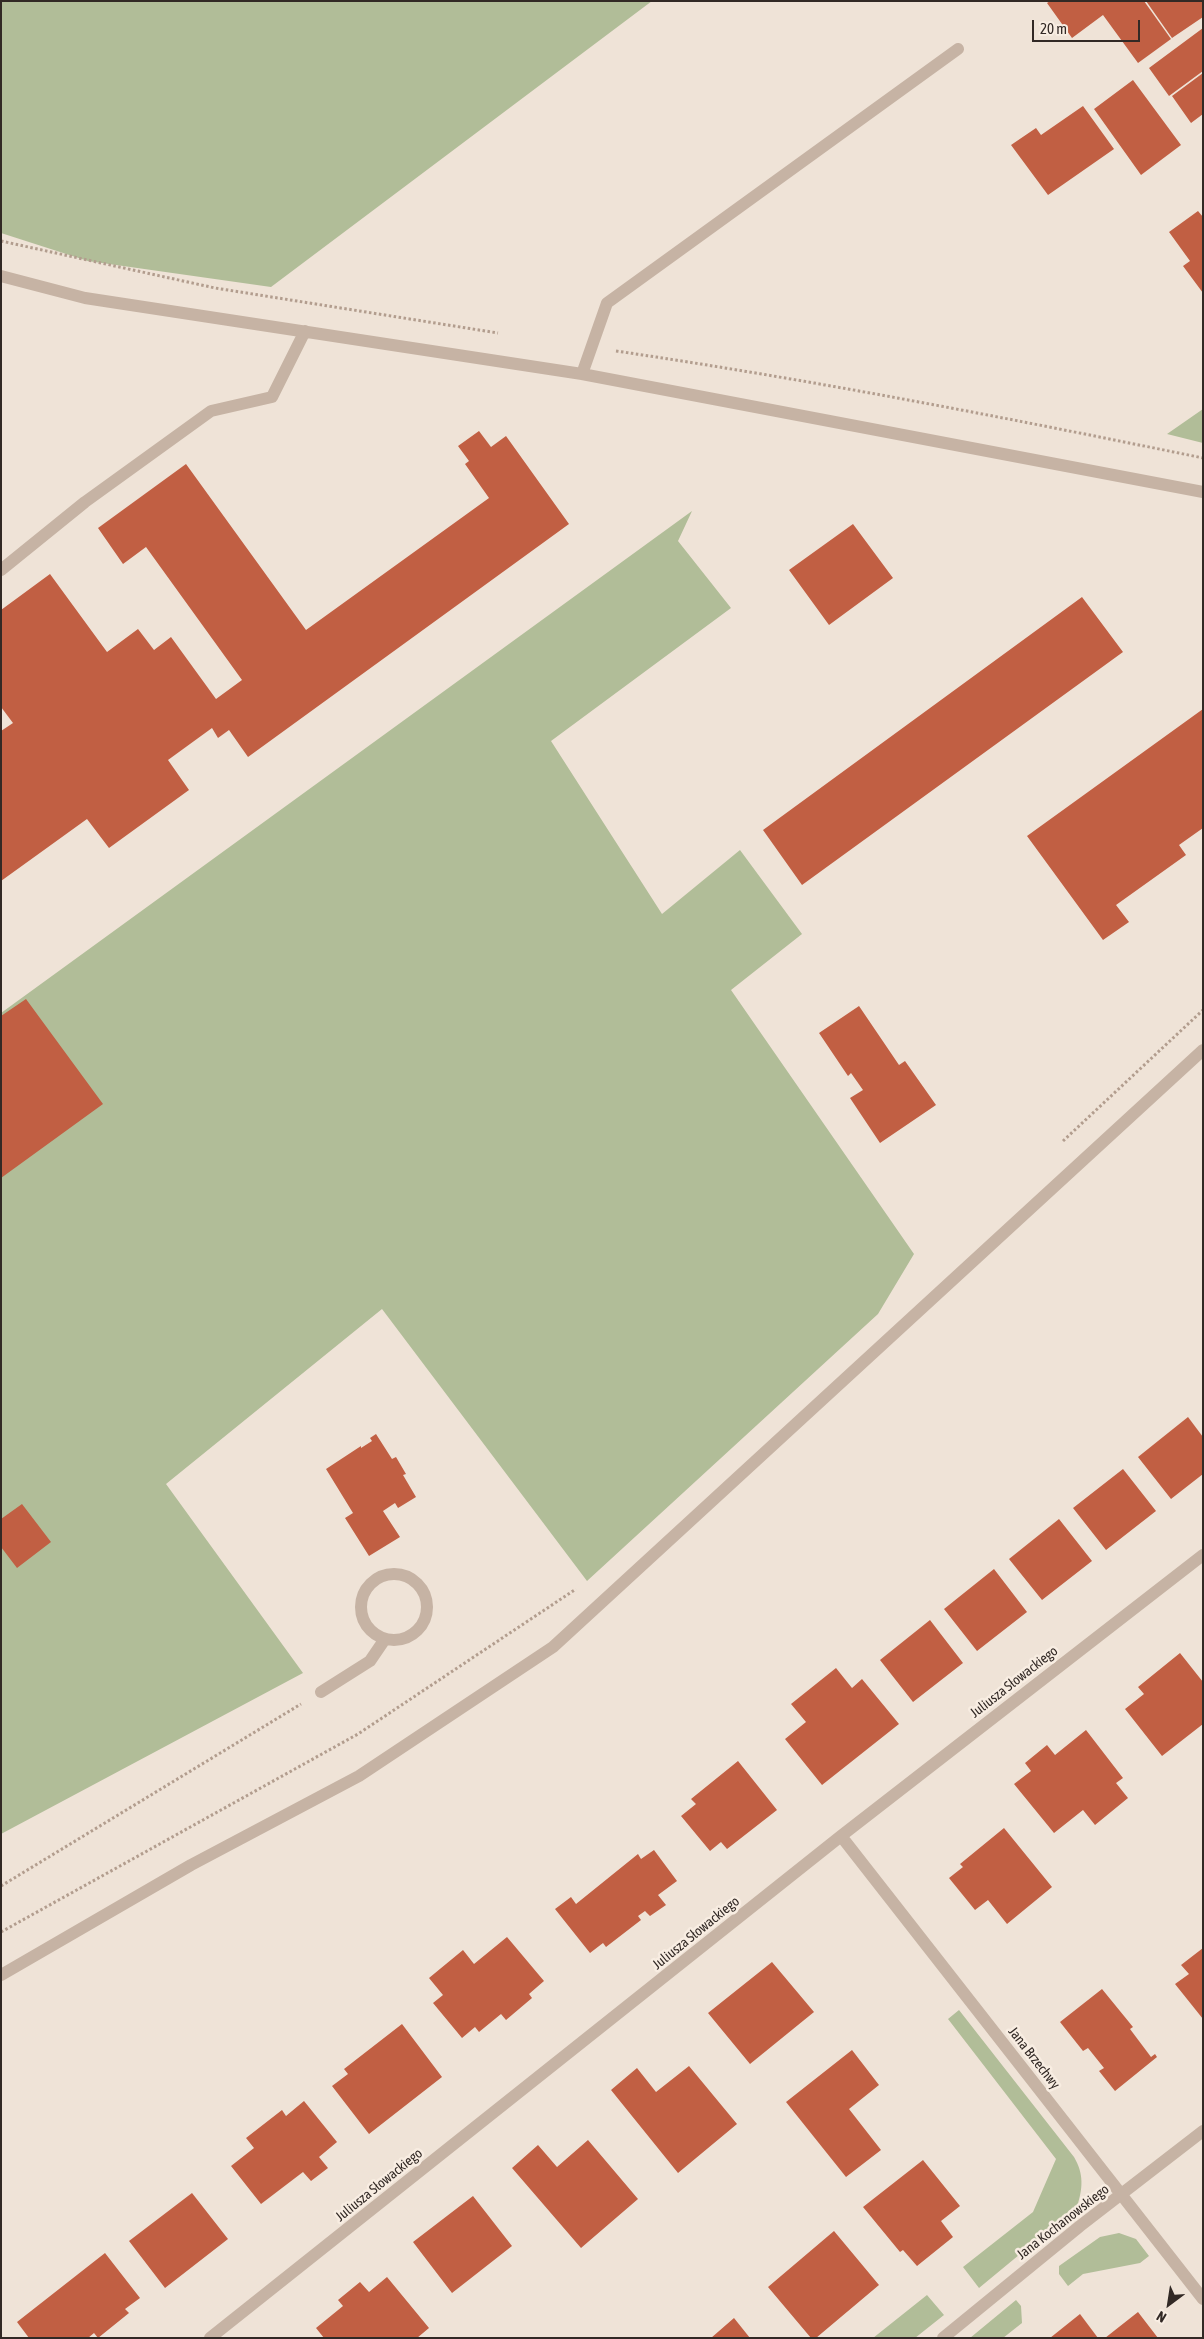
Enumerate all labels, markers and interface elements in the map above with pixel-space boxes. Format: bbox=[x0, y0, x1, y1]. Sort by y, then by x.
scale bar bbox=[1034, 10, 1142, 42]
text: 20 m bbox=[1040, 20, 1067, 37]
street label: Juliusza Słowackiego bbox=[967, 1643, 1061, 1721]
street label: Juliusza Słowackiego bbox=[649, 1893, 743, 1973]
street label: Jana Brzechwy bbox=[1005, 2024, 1063, 2092]
street label: Juliusza Słowackiego bbox=[332, 2145, 426, 2225]
street label: Jana Kochanowskiego bbox=[1014, 2181, 1112, 2263]
north arrow bbox=[1144, 2279, 1194, 2329]
text: N bbox=[1154, 2308, 1169, 2326]

